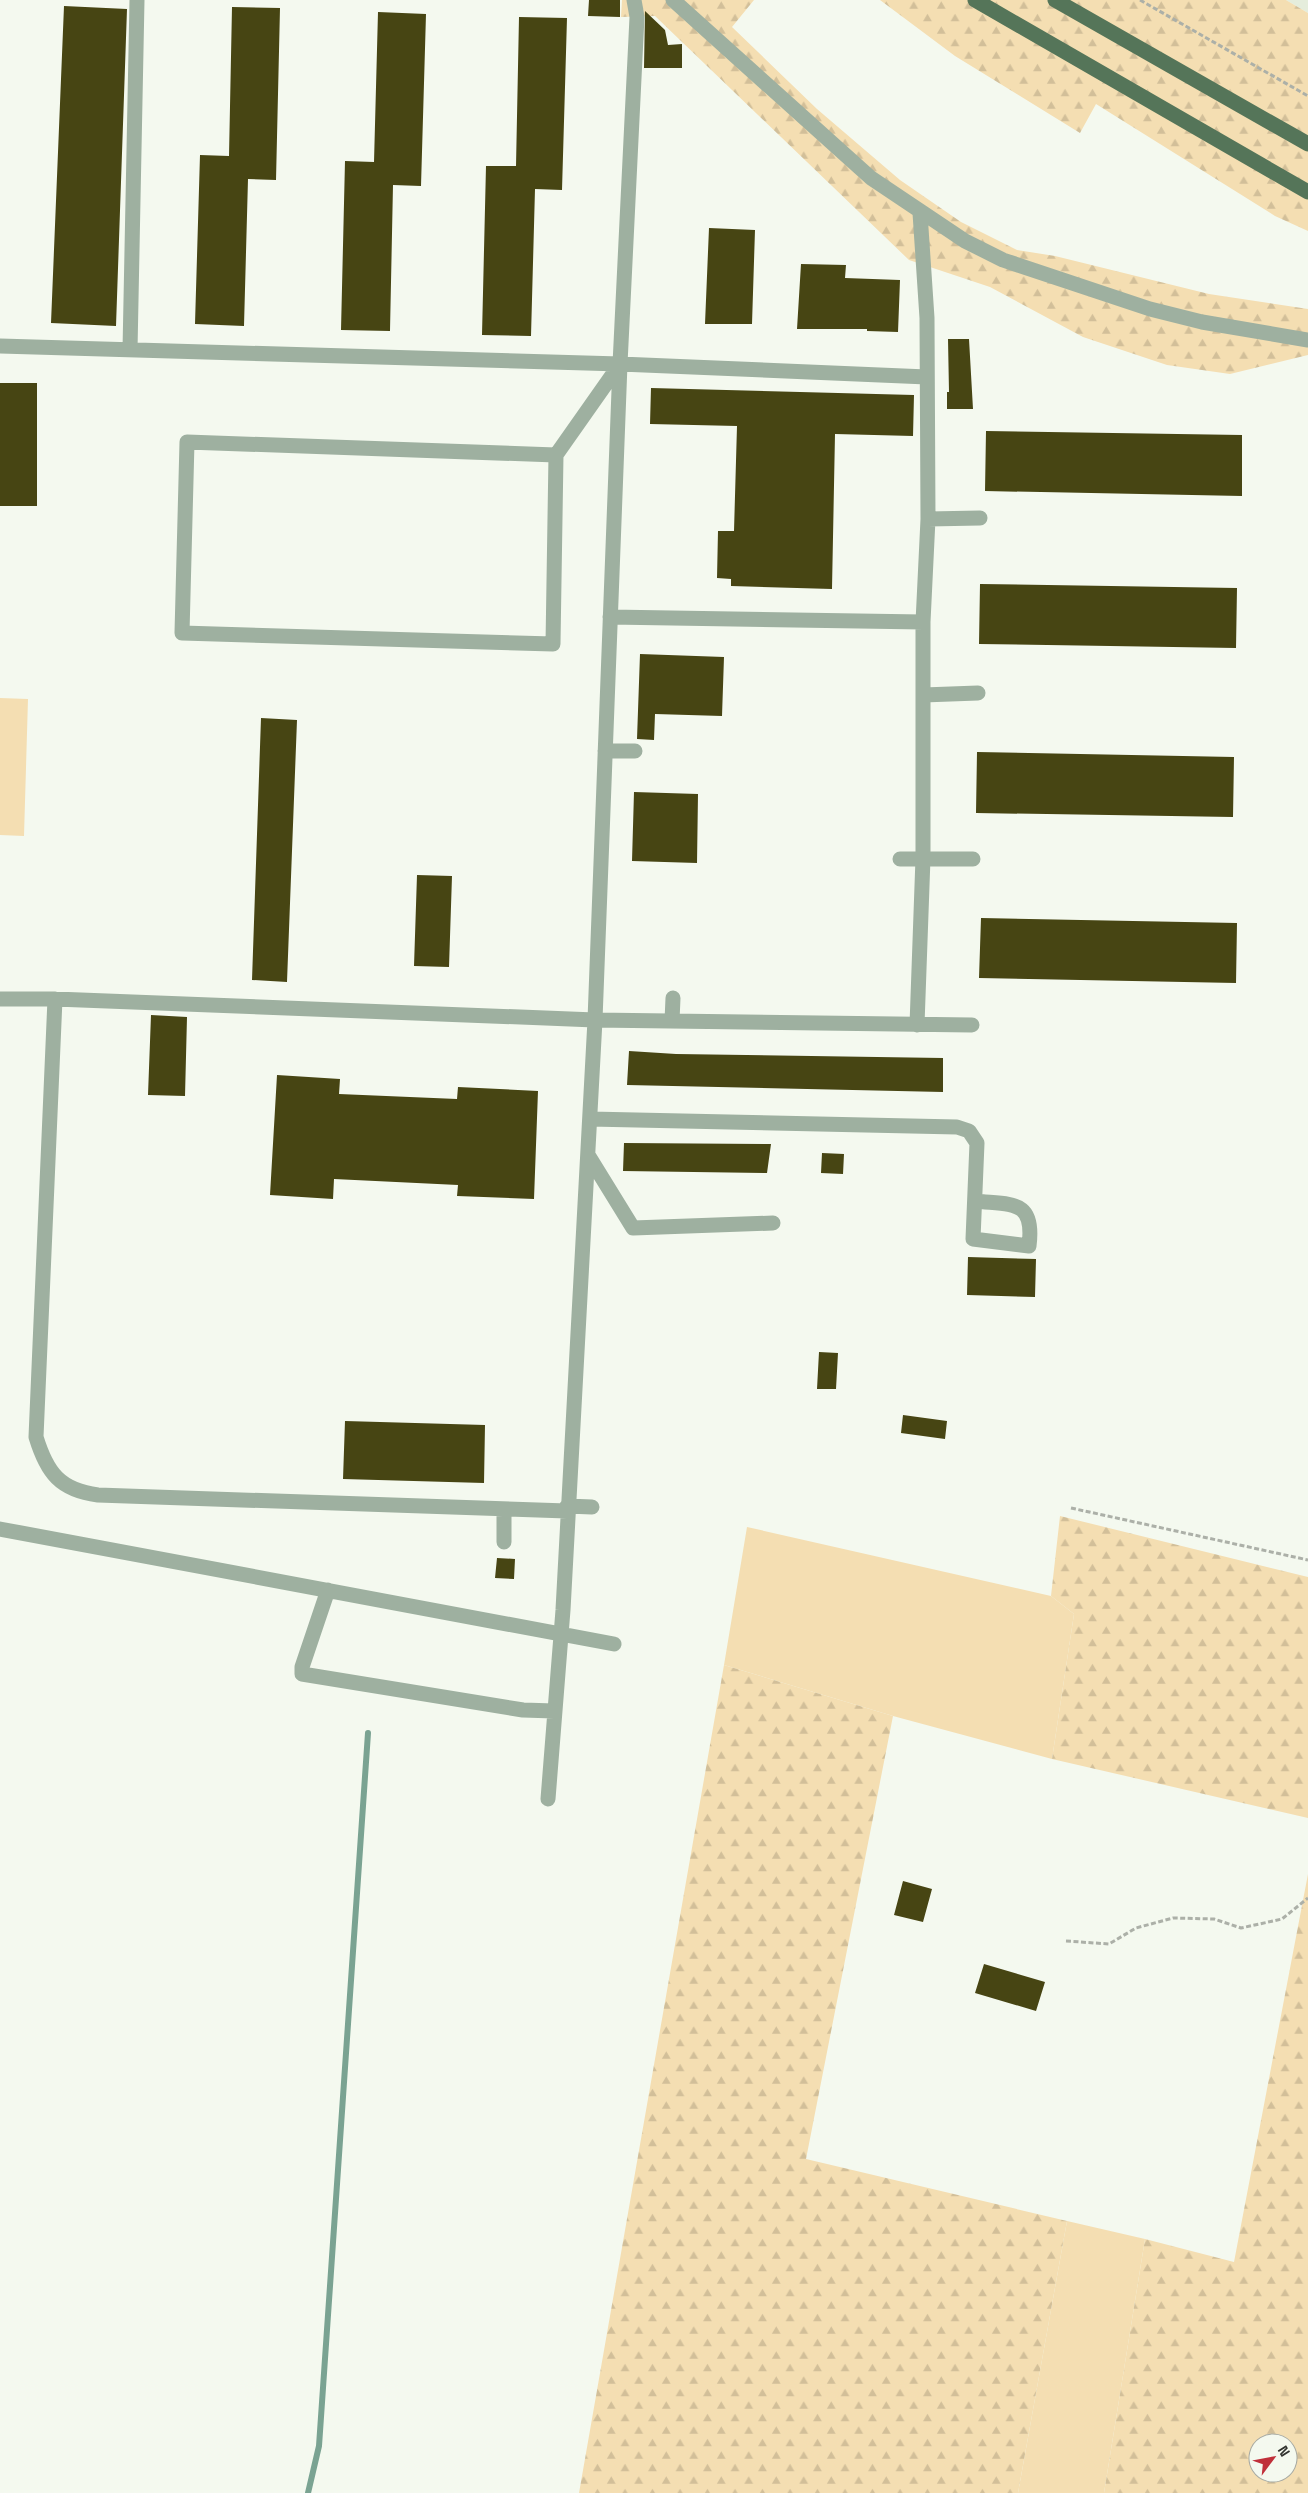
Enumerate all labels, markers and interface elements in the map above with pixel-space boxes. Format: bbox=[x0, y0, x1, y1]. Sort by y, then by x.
north arrow bbox=[1248, 2433, 1298, 2483]
text: N bbox=[1274, 2442, 1294, 2460]

